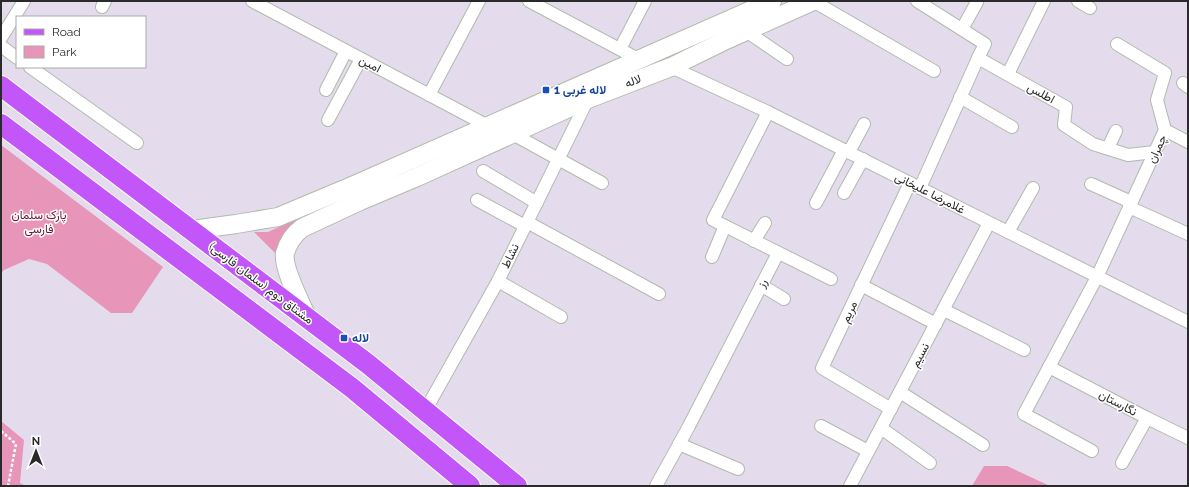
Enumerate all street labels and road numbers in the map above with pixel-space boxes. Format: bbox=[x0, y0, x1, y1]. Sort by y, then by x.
street label: امین bbox=[356, 53, 383, 76]
street label: لاله bbox=[623, 72, 643, 90]
street label: اطلس bbox=[1024, 80, 1057, 107]
street label: چمران bbox=[1144, 133, 1171, 166]
street label: غلامرضا علیخانی bbox=[892, 169, 967, 218]
street label: مشتاق دوم (سلمان فارسی) bbox=[206, 239, 316, 328]
street label: نشاط bbox=[498, 241, 522, 271]
street label: رز bbox=[753, 276, 771, 291]
street label: مریم bbox=[838, 299, 861, 326]
street label: نسیم bbox=[908, 340, 933, 370]
street label: نگارستان bbox=[1096, 387, 1139, 420]

